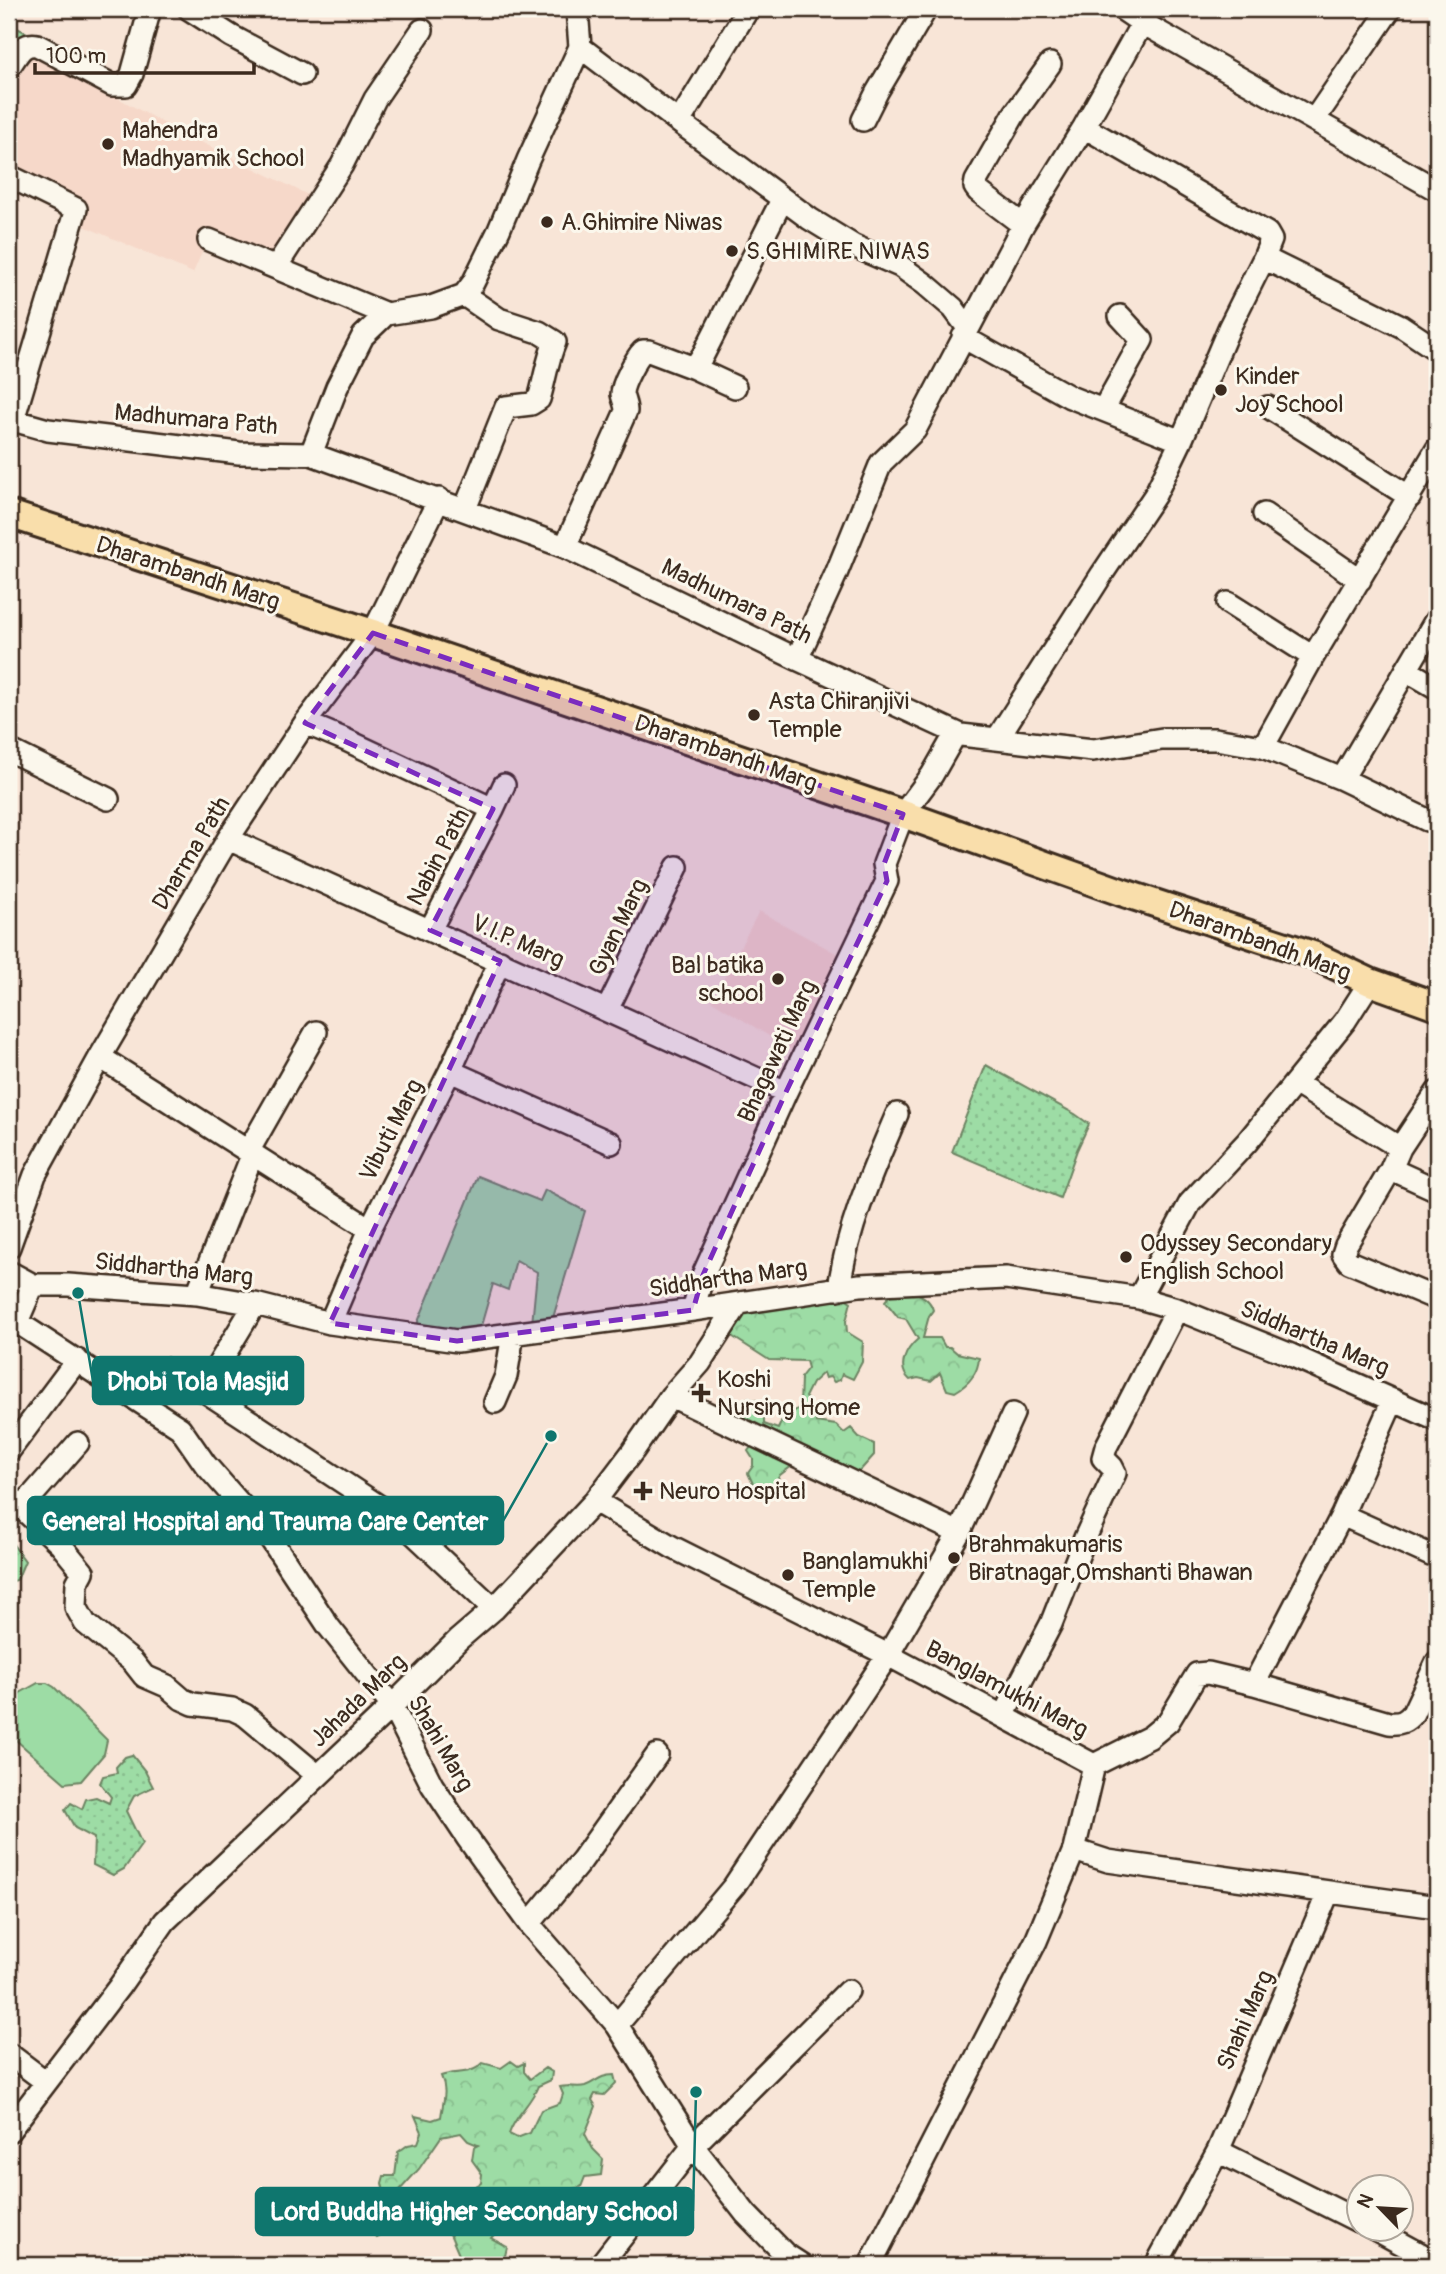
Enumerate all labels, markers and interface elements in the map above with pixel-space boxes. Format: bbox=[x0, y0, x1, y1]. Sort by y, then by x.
scale bar bbox=[35, 32, 254, 76]
text: 100 m bbox=[46, 43, 106, 70]
place label: Mahendra Madhyamik School bbox=[122, 116, 305, 173]
marker: Mahendra Madhyamik School bbox=[100, 136, 116, 152]
place label: A.Ghimire Niwas bbox=[561, 208, 723, 237]
marker: A.Ghimire Niwas bbox=[539, 214, 555, 230]
place label: S.GHIMIRE NIWAS bbox=[746, 237, 930, 266]
marker: S.GHIMIRE NIWAS bbox=[724, 243, 740, 259]
place label: Kinder Joy School bbox=[1235, 362, 1344, 419]
marker: Kinder Joy School bbox=[1213, 382, 1229, 398]
street label: Madhumara Path bbox=[113, 398, 279, 441]
street label: Dharambandh Marg bbox=[92, 530, 283, 617]
street label: Madhumara Path bbox=[657, 552, 817, 650]
place label: Asta Chiranjivi Temple bbox=[768, 687, 909, 744]
marker: Asta Chiranjivi Temple bbox=[746, 707, 762, 723]
street label: Dharambandh Marg bbox=[631, 709, 821, 798]
street label: Dharma Path bbox=[146, 791, 237, 915]
street label: Nabin Path bbox=[401, 804, 476, 911]
street label: Gyan Marg bbox=[583, 874, 654, 981]
street label: Dharambandh Marg bbox=[1165, 895, 1355, 988]
street label: V.I.P. Marg bbox=[467, 908, 569, 975]
place label: Bal batika school bbox=[671, 951, 764, 1008]
marker: Bal batika school bbox=[770, 971, 786, 987]
street label: Bhagawati Marg bbox=[732, 975, 823, 1127]
street label: Vibuti Marg bbox=[353, 1074, 430, 1186]
place label: Odyssey Secondary English School bbox=[1140, 1229, 1332, 1286]
street label: Siddhartha Marg bbox=[93, 1247, 255, 1292]
marker: Odyssey Secondary English School bbox=[1118, 1249, 1134, 1265]
street label: Siddhartha Marg bbox=[647, 1253, 809, 1304]
street label: Siddhartha Marg bbox=[1236, 1294, 1394, 1383]
callout: Dhobi Tola Masjid bbox=[93, 1357, 303, 1404]
place label: Koshi Nursing Home bbox=[717, 1365, 860, 1422]
text: Dhobi Tola Masjid bbox=[107, 1366, 289, 1398]
marker: Koshi Nursing Home bbox=[691, 1383, 711, 1403]
place label: Neuro Hospital bbox=[659, 1477, 806, 1506]
marker: Neuro Hospital bbox=[633, 1481, 653, 1501]
callout: General Hospital and Trauma Care Center bbox=[28, 1497, 503, 1544]
text: General Hospital and Trauma Care Center bbox=[42, 1506, 489, 1538]
place label: Brahmakumaris Biratnagar,Omshanti Bhawan bbox=[968, 1530, 1253, 1587]
place label: Banglamukhi Temple bbox=[802, 1547, 928, 1604]
marker: Brahmakumaris Biratnagar,Omshanti Bhawan bbox=[946, 1550, 962, 1566]
marker: Banglamukhi Temple bbox=[780, 1567, 796, 1583]
street label: Banglamukhi Marg bbox=[920, 1634, 1093, 1744]
street label: Jahada Marg bbox=[304, 1647, 412, 1753]
street label: Shahi Marg bbox=[401, 1690, 480, 1797]
street label: Shahi Marg bbox=[1211, 1966, 1280, 2075]
north arrow bbox=[1344, 2172, 1414, 2242]
callout: Lord Buddha Higher Secondary School bbox=[256, 2188, 693, 2235]
text: N bbox=[1352, 2190, 1379, 2212]
text: Lord Buddha Higher Secondary School bbox=[270, 2196, 678, 2228]

